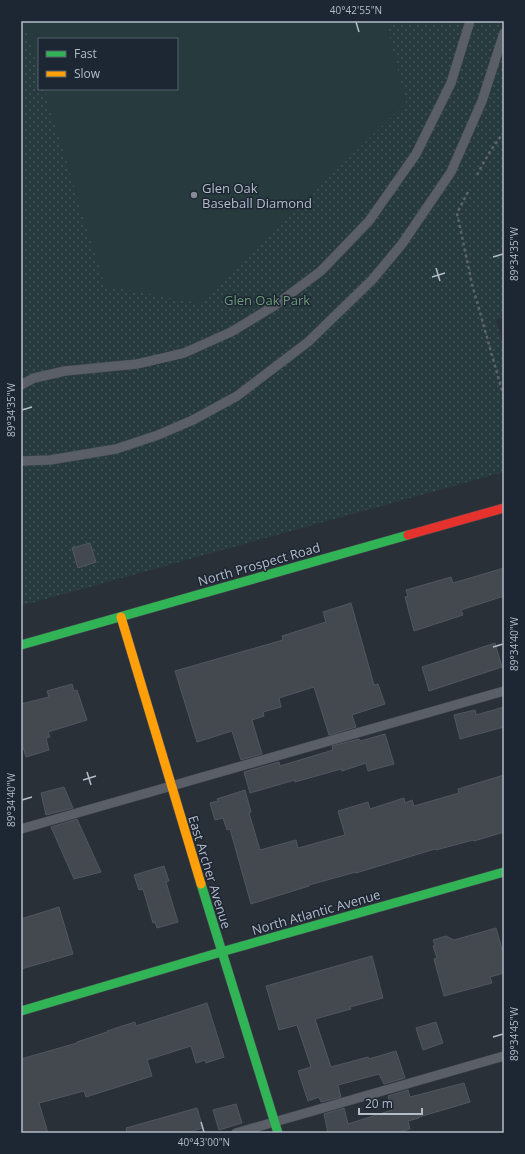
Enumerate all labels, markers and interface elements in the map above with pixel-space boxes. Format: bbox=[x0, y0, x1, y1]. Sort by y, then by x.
text: 40°42'55"N bbox=[330, 3, 382, 17]
legend bbox=[38, 38, 178, 90]
text: Fast bbox=[74, 45, 97, 62]
text: Slow bbox=[74, 65, 101, 82]
place label: Glen Oak Baseball Diamond bbox=[202, 179, 312, 212]
marker: Glen Oak Baseball Diamond bbox=[189, 190, 199, 200]
text: 89°34'35"W bbox=[507, 226, 521, 281]
park label: Glen Oak Park bbox=[224, 291, 310, 309]
text: 89°34'35"W bbox=[4, 382, 18, 437]
street label: North Prospect Road bbox=[196, 538, 322, 590]
text: 89°34'40"W bbox=[507, 616, 521, 671]
text: 89°34'40"W bbox=[4, 772, 18, 827]
street label: East Archer Avenue bbox=[184, 813, 236, 931]
street label: North Atlantic Avenue bbox=[250, 885, 382, 939]
text: 89°34'45"W bbox=[507, 1006, 521, 1061]
scale bar bbox=[359, 1090, 422, 1116]
text: 20 m bbox=[365, 1095, 393, 1112]
text: 40°43'00"N bbox=[178, 1135, 230, 1149]

